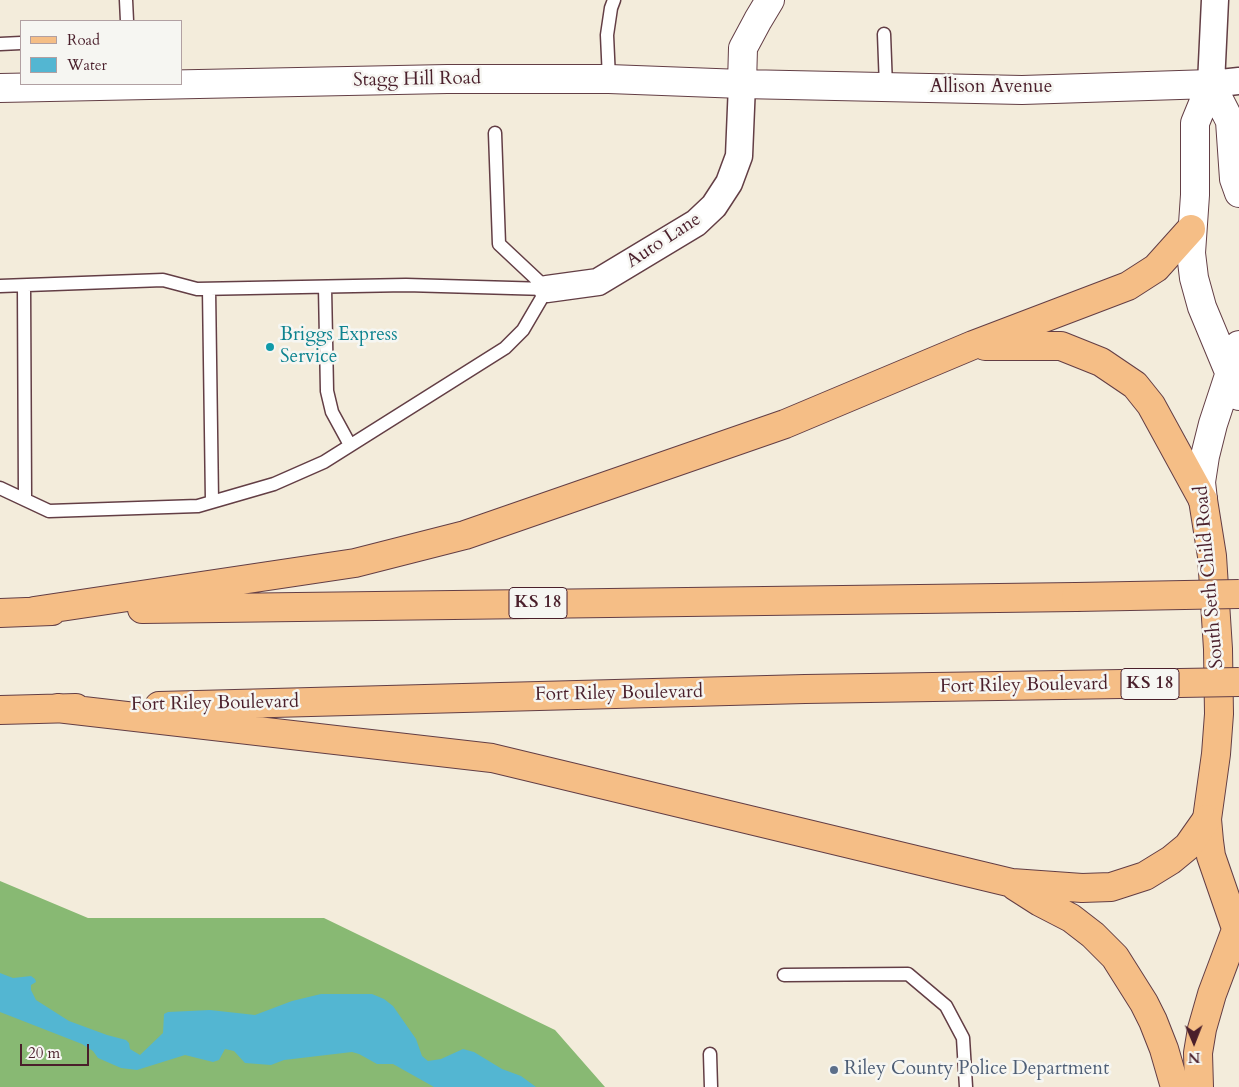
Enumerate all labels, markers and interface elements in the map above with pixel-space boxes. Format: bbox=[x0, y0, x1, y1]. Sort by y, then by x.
legend bbox=[20, 20, 182, 85]
text: Road bbox=[67, 30, 100, 50]
text: Water bbox=[67, 55, 107, 75]
street label: Stagg Hill Road bbox=[353, 67, 481, 93]
street label: Allison Avenue bbox=[930, 77, 1052, 99]
street label: Auto Lane bbox=[622, 208, 706, 274]
place label: Briggs Express Service bbox=[280, 325, 397, 369]
marker: Briggs Express Service bbox=[264, 341, 276, 353]
street label: South Seth Child Road bbox=[1191, 485, 1229, 669]
road number: KS 18 bbox=[509, 588, 567, 618]
road number: KS 18 bbox=[1121, 669, 1179, 700]
street label: Fort Riley Boulevard bbox=[940, 673, 1108, 699]
street label: Fort Riley Boulevard bbox=[535, 681, 703, 707]
street label: Fort Riley Boulevard bbox=[131, 691, 299, 717]
north arrow bbox=[1169, 1017, 1219, 1067]
scale bar bbox=[22, 1034, 91, 1066]
text: 20 m bbox=[28, 1043, 60, 1063]
text: N bbox=[1188, 1048, 1201, 1067]
place label: Riley County Police Department bbox=[844, 1059, 1109, 1081]
marker: Riley County Police Department bbox=[828, 1064, 840, 1076]

